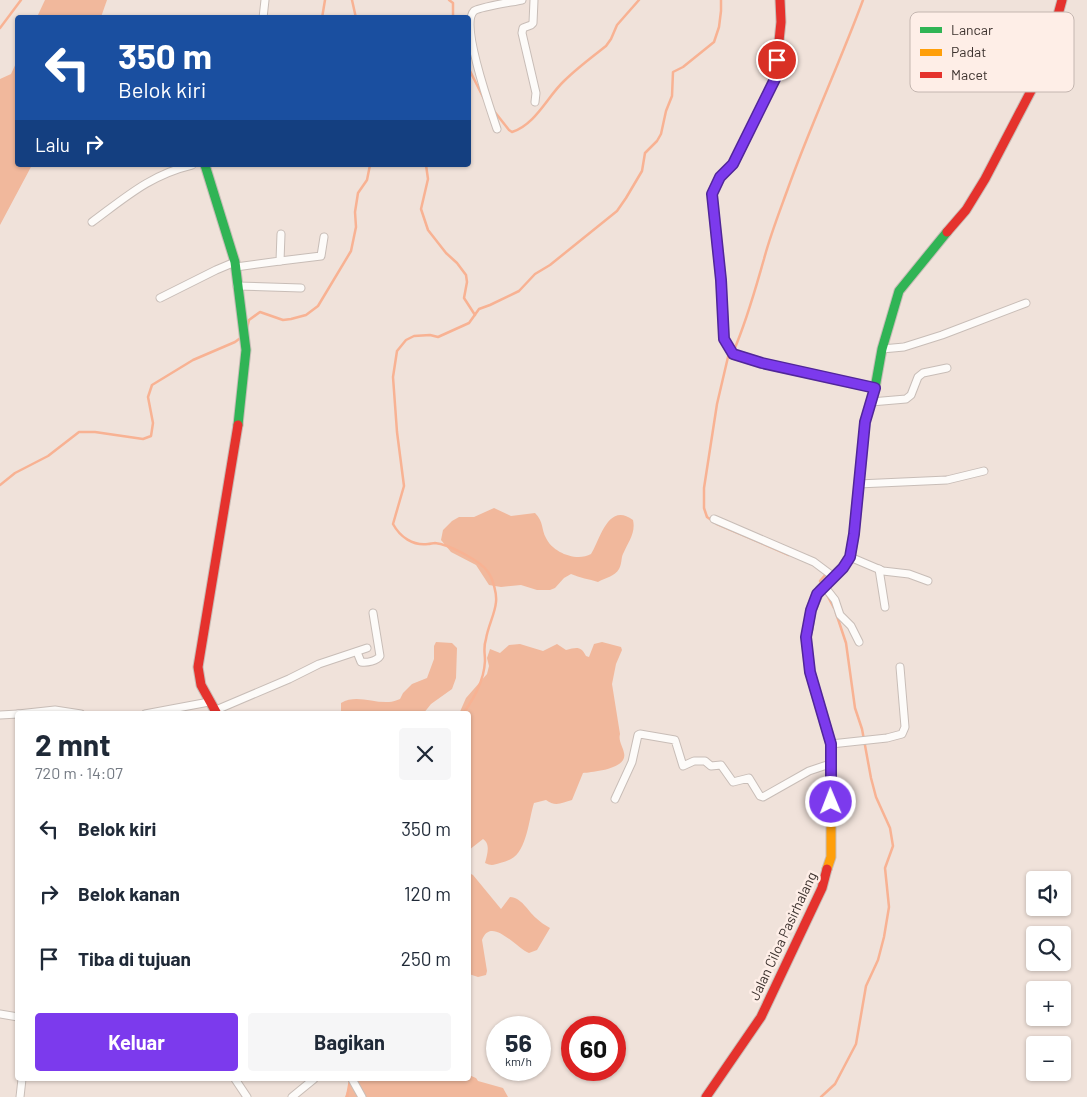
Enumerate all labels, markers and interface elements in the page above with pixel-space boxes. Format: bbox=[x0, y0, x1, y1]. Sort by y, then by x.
legend bbox=[910, 12, 1074, 92]
text: Lancar bbox=[951, 21, 993, 38]
text: 350 m bbox=[118, 34, 212, 76]
icon: left bbox=[35, 35, 100, 100]
pin bbox=[756, 39, 798, 81]
text: Padat bbox=[951, 43, 986, 60]
icon: arrive bbox=[763, 46, 791, 74]
text: Macet bbox=[951, 66, 988, 83]
text: Belok kiri bbox=[118, 76, 206, 102]
icon: right bbox=[80, 130, 108, 158]
text: Lalu bbox=[35, 133, 70, 156]
text: 2 mnt bbox=[35, 726, 111, 762]
button: close bbox=[399, 728, 451, 780]
text: 720 m · 14:07 bbox=[35, 763, 123, 782]
position arrow bbox=[804, 775, 856, 827]
icon: left bbox=[35, 815, 63, 843]
text: Belok kiri bbox=[78, 817, 156, 840]
text: 350 m bbox=[401, 817, 451, 840]
street label: Jalan Ciloa Pasirhalang bbox=[745, 869, 820, 1003]
map controls bbox=[1026, 871, 1071, 1081]
button: sound bbox=[1026, 871, 1071, 916]
icon: right bbox=[35, 880, 63, 908]
text: Belok kanan bbox=[78, 882, 180, 905]
text: 120 m bbox=[404, 882, 451, 905]
button: search bbox=[1026, 926, 1071, 971]
icon: arrive bbox=[35, 945, 63, 973]
text: Tiba di tujuan bbox=[78, 947, 191, 970]
text: 250 m bbox=[401, 947, 451, 970]
button: + bbox=[1026, 981, 1071, 1026]
button: Keluar bbox=[35, 1013, 238, 1071]
button: Bagikan bbox=[248, 1013, 451, 1071]
speed limit sign: 60 bbox=[561, 1016, 626, 1081]
text: 56 bbox=[505, 1027, 532, 1057]
button: − bbox=[1026, 1036, 1071, 1081]
text: km/h bbox=[505, 1054, 532, 1068]

